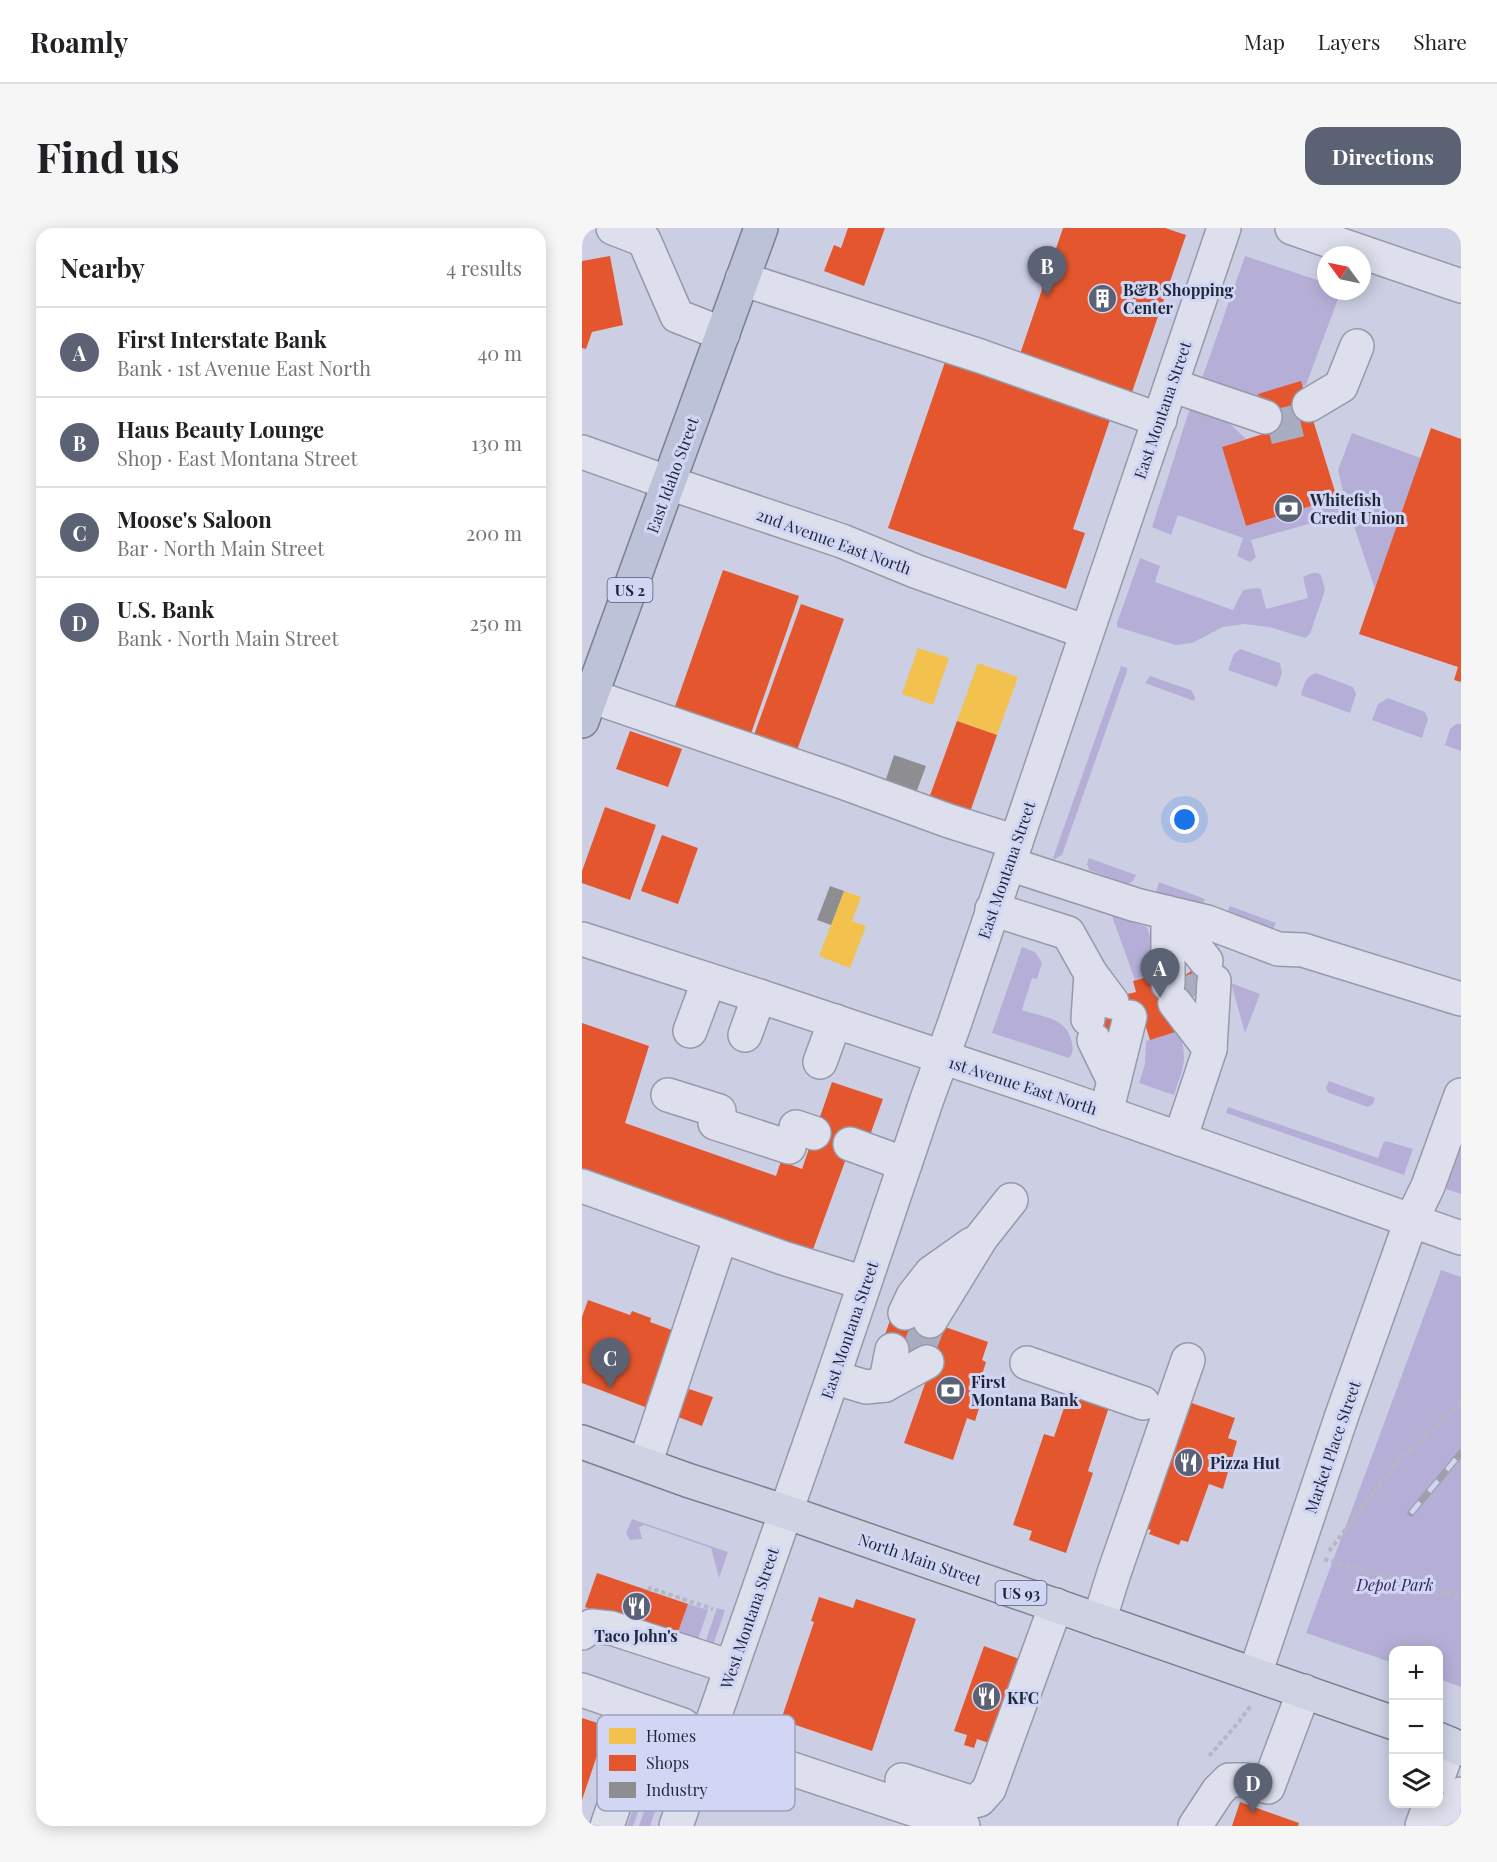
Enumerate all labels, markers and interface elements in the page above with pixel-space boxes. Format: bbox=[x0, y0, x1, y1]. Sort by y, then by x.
text: Roamly bbox=[30, 23, 128, 60]
text: Map bbox=[1244, 27, 1285, 55]
text: Layers bbox=[1318, 27, 1380, 55]
text: Share bbox=[1413, 27, 1467, 55]
button: Directions bbox=[1305, 127, 1461, 185]
text: Find us bbox=[36, 128, 180, 184]
north arrow bbox=[1317, 246, 1371, 300]
pin: B bbox=[1028, 247, 1066, 296]
text: Nearby bbox=[60, 250, 145, 285]
text: 4 results bbox=[446, 254, 522, 281]
place label: B&B Shopping Center bbox=[1123, 279, 1234, 318]
building icon: B&B Shopping Center bbox=[1086, 282, 1118, 314]
text: First Interstate Bank bbox=[117, 324, 327, 354]
street label: East Montana Street bbox=[1129, 338, 1195, 482]
text: A bbox=[73, 339, 86, 366]
text: 40 m bbox=[477, 339, 522, 366]
text: Bank · 1st Avenue East North bbox=[117, 354, 371, 381]
text: Haus Beauty Lounge bbox=[117, 414, 324, 444]
street label: East Idaho Street bbox=[641, 414, 703, 536]
text: B bbox=[73, 429, 86, 456]
text: 130 m bbox=[471, 429, 522, 456]
text: Shop · East Montana Street bbox=[117, 444, 358, 471]
place label: Whitefish Credit Union bbox=[1309, 489, 1405, 528]
bank icon: Whitefish Credit Union bbox=[1273, 492, 1305, 524]
street label: 2nd Avenue East North bbox=[754, 503, 915, 579]
text: Moose's Saloon bbox=[117, 504, 272, 534]
text: C bbox=[72, 519, 87, 546]
text: 200 m bbox=[466, 519, 522, 546]
text: Bar · North Main Street bbox=[117, 534, 324, 561]
road number: US 2 bbox=[608, 578, 652, 602]
text: U.S. Bank bbox=[117, 594, 214, 624]
text: D bbox=[72, 609, 87, 636]
text: 250 m bbox=[469, 609, 522, 636]
text: Bank · North Main Street bbox=[117, 624, 339, 651]
street label: East Montana Street bbox=[973, 798, 1039, 942]
your location bbox=[1170, 805, 1199, 834]
pin: A bbox=[1140, 948, 1180, 998]
street label: 1st Avenue East North bbox=[946, 1051, 1100, 1119]
street label: East Montana Street bbox=[816, 1258, 882, 1402]
pin: C bbox=[591, 1338, 630, 1388]
place label: First Montana Bank bbox=[971, 1371, 1079, 1410]
bank icon: First Montana Bank bbox=[934, 1374, 966, 1406]
street label: Market Place Street bbox=[1299, 1378, 1365, 1516]
restaurant icon: Pizza Hut bbox=[1173, 1446, 1205, 1478]
place label: Pizza Hut bbox=[1210, 1452, 1281, 1473]
street label: North Main Street bbox=[856, 1528, 985, 1590]
street label: West Montana Street bbox=[715, 1544, 783, 1692]
park label: Depot Park bbox=[1355, 1574, 1434, 1595]
road number: US 93 bbox=[996, 1581, 1046, 1605]
restaurant icon: Taco John's bbox=[620, 1591, 652, 1623]
place label: Taco John's bbox=[594, 1625, 678, 1646]
map controls bbox=[1389, 1646, 1443, 1808]
button: + bbox=[1389, 1646, 1443, 1700]
restaurant icon: KFC bbox=[970, 1681, 1002, 1713]
place label: KFC bbox=[1007, 1687, 1039, 1708]
button: − bbox=[1389, 1700, 1443, 1754]
legend bbox=[597, 1715, 795, 1811]
text: Homes bbox=[646, 1725, 696, 1746]
text: Shops bbox=[646, 1752, 689, 1773]
button: layers bbox=[1389, 1754, 1443, 1808]
pin: D bbox=[1234, 1764, 1272, 1813]
text: Industry bbox=[646, 1779, 708, 1800]

